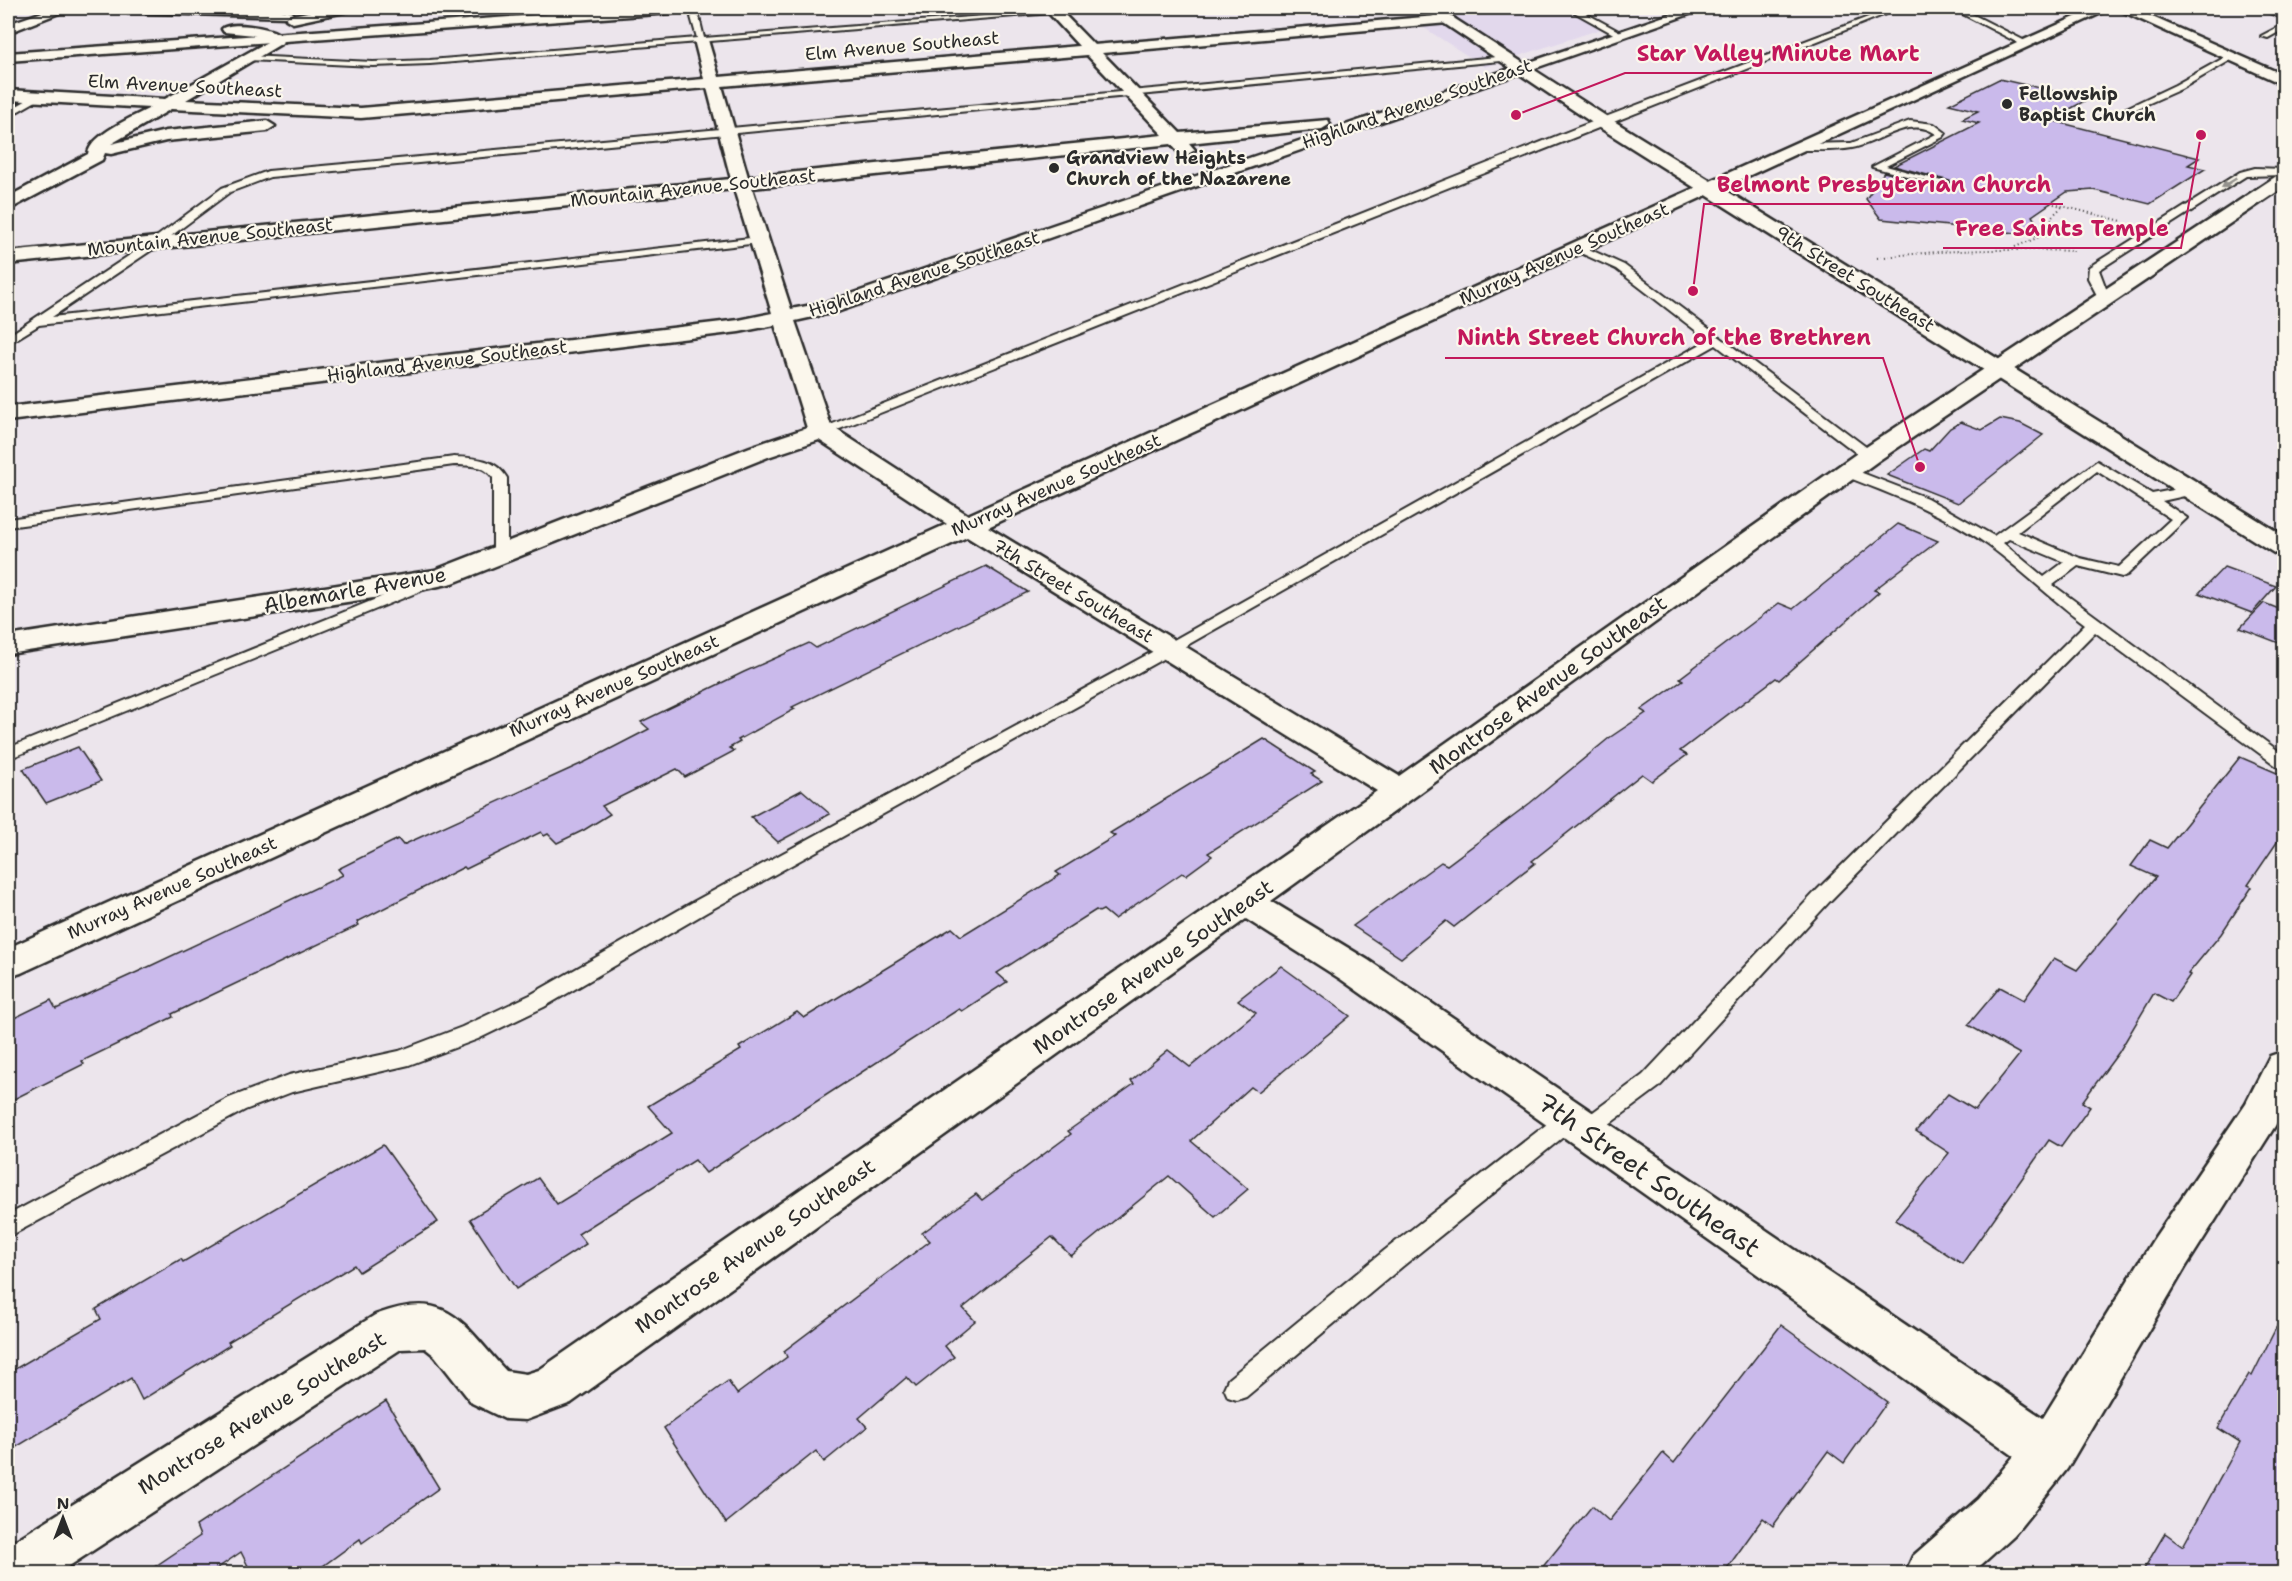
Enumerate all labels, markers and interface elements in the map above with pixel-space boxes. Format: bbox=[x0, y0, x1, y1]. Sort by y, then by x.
street label: Elm Avenue Southeast bbox=[804, 26, 1000, 66]
callout: Star Valley Minute Mart bbox=[1625, 33, 1932, 73]
text: Star Valley Minute Mart bbox=[1637, 39, 1920, 68]
street label: Highland Avenue Southeast bbox=[1299, 53, 1535, 155]
street label: Elm Avenue Southeast bbox=[87, 69, 283, 103]
place label: Fellowship Baptist Church bbox=[2019, 82, 2156, 127]
marker: Fellowship Baptist Church bbox=[2000, 97, 2014, 111]
place label: Grandview Heights Church of the Nazarene bbox=[1066, 146, 1291, 191]
marker: Grandview Heights Church of the Nazarene bbox=[1047, 161, 1061, 175]
street label: Mountain Avenue Southeast bbox=[569, 163, 817, 213]
callout: Belmont Presbyterian Church bbox=[1704, 164, 2063, 204]
text: Belmont Presbyterian Church bbox=[1717, 170, 2052, 199]
one-way arrow bbox=[2221, 177, 2237, 188]
street label: Murray Avenue Southeast bbox=[1455, 197, 1673, 311]
callout: Free Saints Temple bbox=[1943, 208, 2181, 248]
street label: Mountain Avenue Southeast bbox=[86, 212, 334, 262]
text: Free Saints Temple bbox=[1955, 214, 2169, 243]
street label: 9th Street Southeast bbox=[1771, 220, 1939, 338]
street label: Highland Avenue Southeast bbox=[805, 225, 1043, 323]
callout: Ninth Street Church of the Brethren bbox=[1445, 318, 1883, 358]
text: Ninth Street Church of the Brethren bbox=[1457, 323, 1871, 352]
street label: Highland Avenue Southeast bbox=[326, 334, 569, 388]
street label: Murray Avenue Southeast bbox=[947, 428, 1165, 542]
street label: 7th Street Southeast bbox=[988, 533, 1158, 649]
street label: Albemarle Avenue bbox=[261, 560, 449, 620]
street label: Montrose Avenue Southeast bbox=[1423, 589, 1673, 781]
street label: Murray Avenue Southeast bbox=[505, 629, 723, 743]
street label: Murray Avenue Southeast bbox=[63, 831, 281, 945]
street label: Montrose Avenue Southeast bbox=[1027, 873, 1279, 1061]
street label: 7th Street Southeast bbox=[1531, 1084, 1768, 1265]
street label: Montrose Avenue Southeast bbox=[629, 1152, 881, 1340]
street label: Montrose Avenue Southeast bbox=[133, 1325, 391, 1501]
north arrow bbox=[33, 1488, 93, 1548]
text: N bbox=[57, 1493, 69, 1514]

